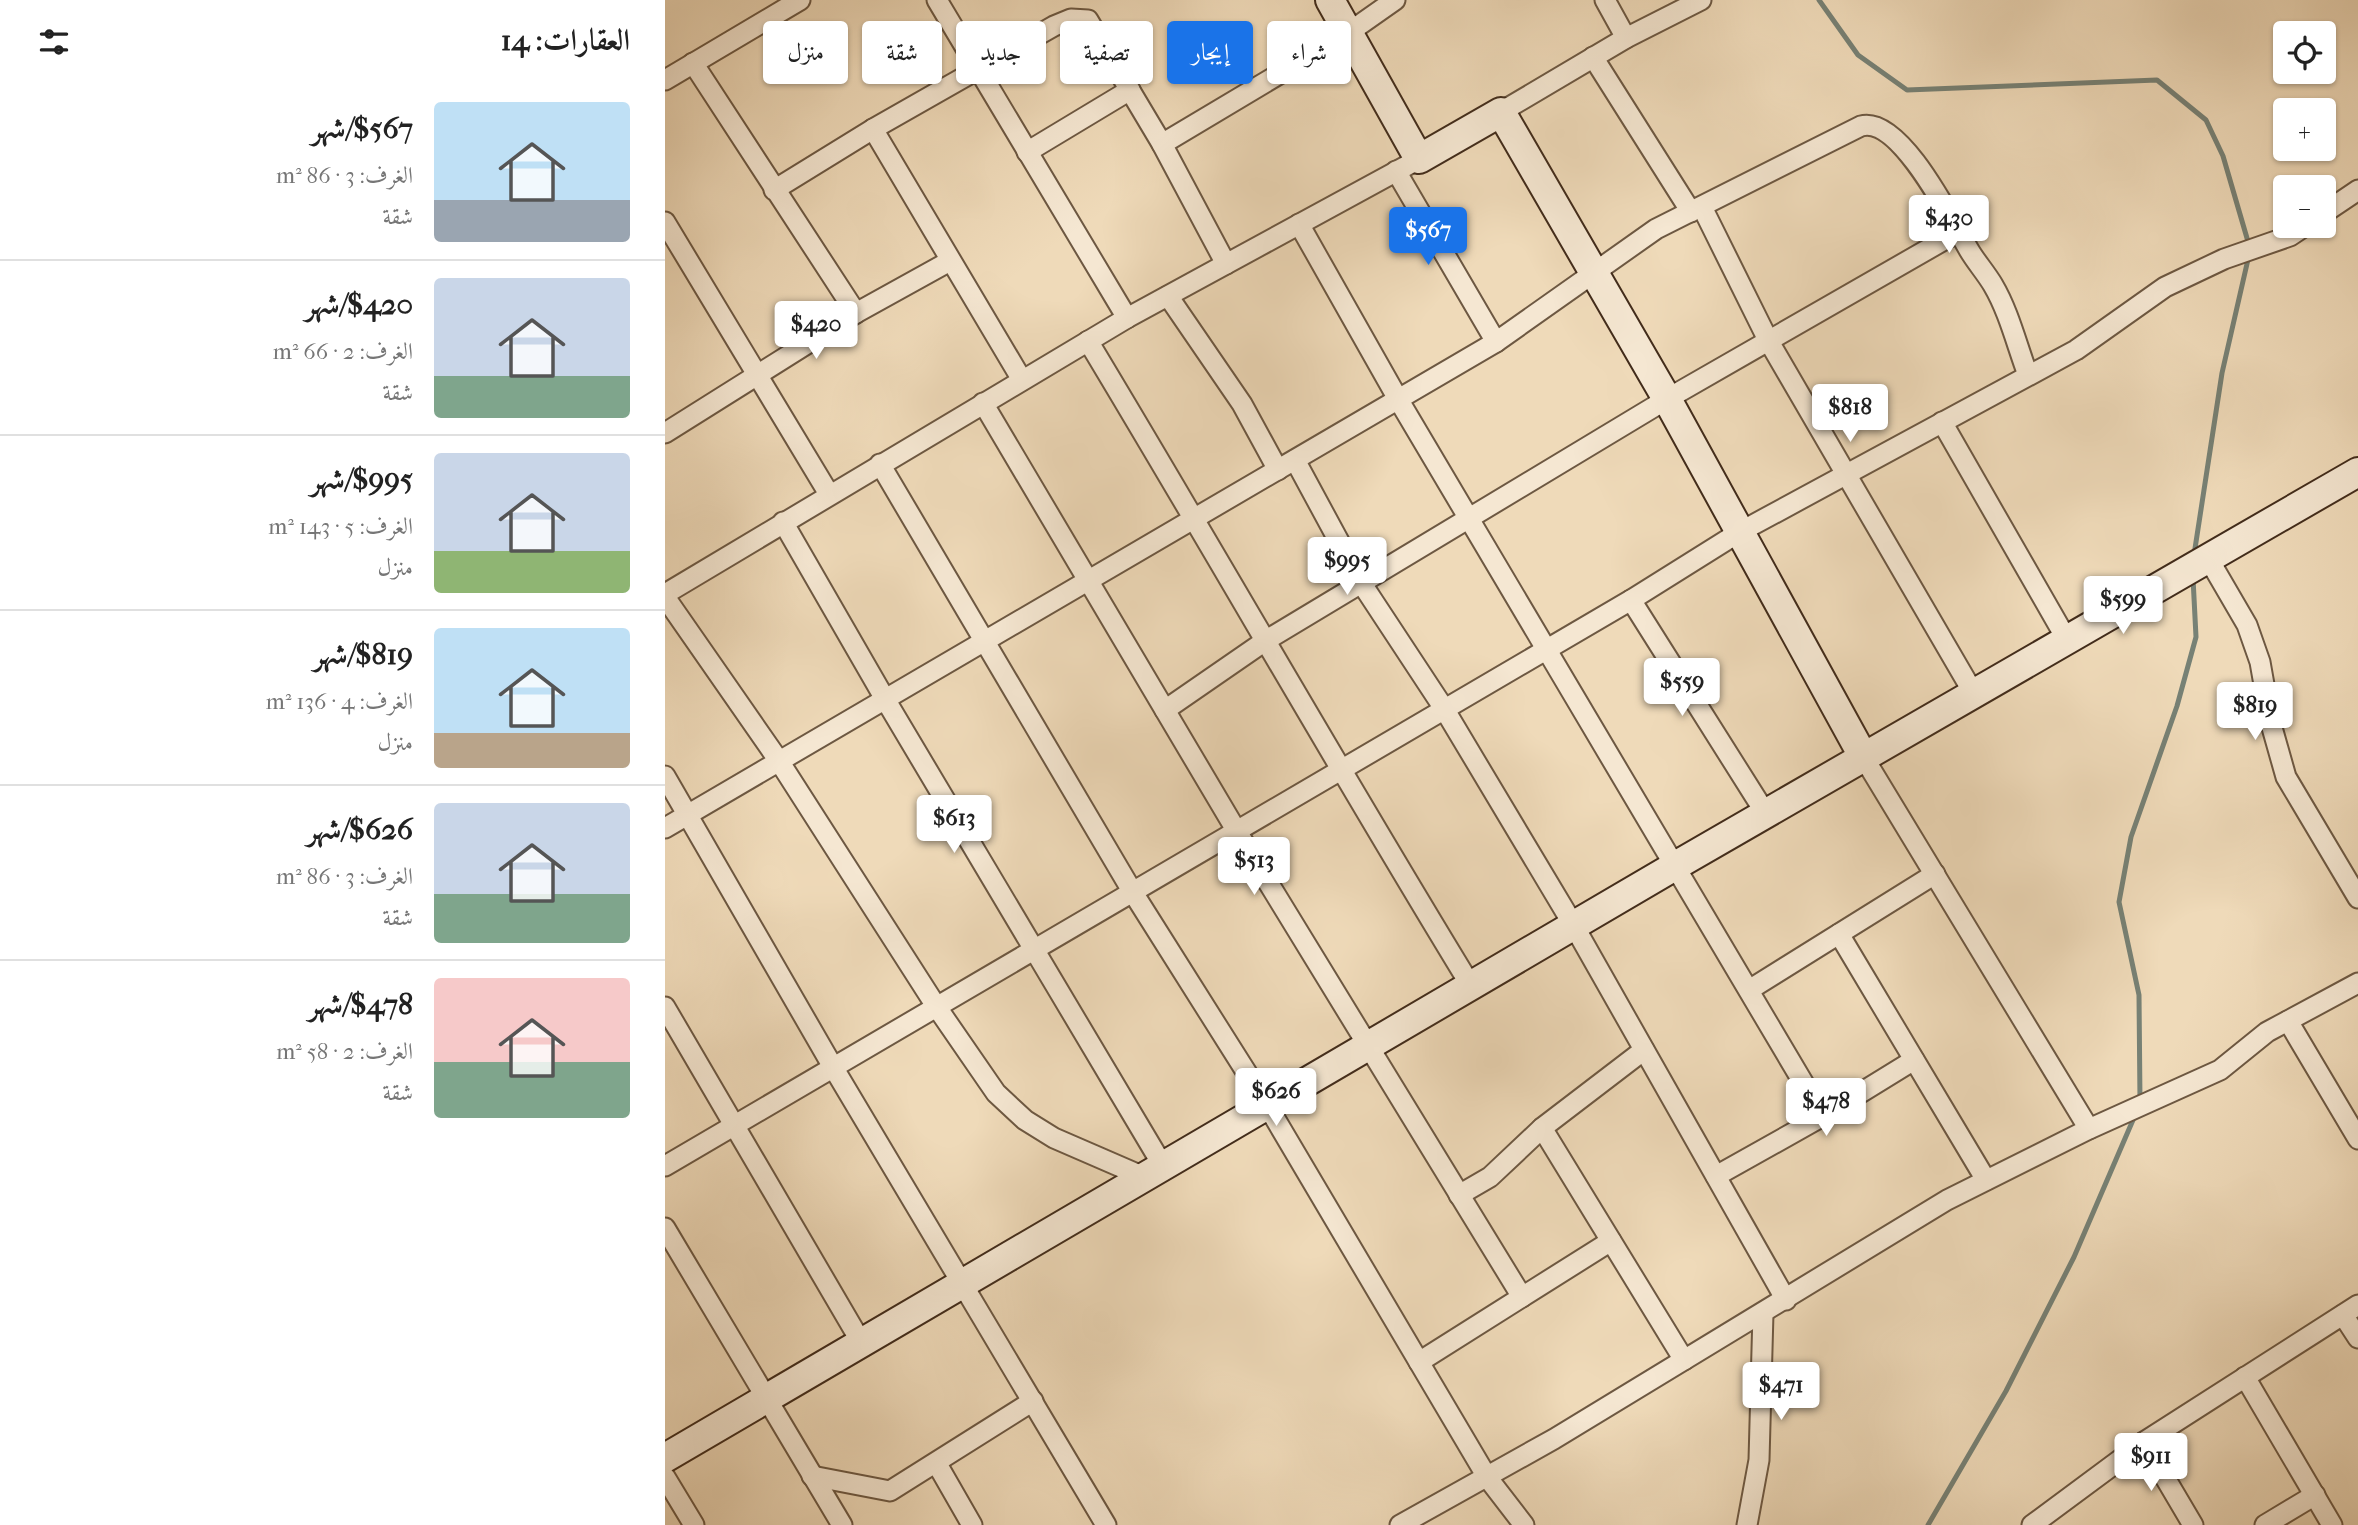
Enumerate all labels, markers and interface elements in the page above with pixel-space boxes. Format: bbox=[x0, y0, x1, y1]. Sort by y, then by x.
chip: منزل bbox=[763, 21, 848, 84]
chip: شقة bbox=[862, 21, 942, 84]
chip: جديد bbox=[956, 21, 1046, 84]
chip: تصفية bbox=[1060, 21, 1153, 84]
chip: إيجار bbox=[1167, 21, 1253, 84]
chip: شراء bbox=[1267, 21, 1351, 84]
map controls bbox=[2273, 21, 2336, 238]
button: locate bbox=[2273, 21, 2336, 84]
icon: filters bbox=[35, 23, 73, 61]
text: العقارات: 14 bbox=[501, 23, 630, 58]
button: + bbox=[2273, 98, 2336, 161]
text: $567/شهر bbox=[311, 111, 413, 146]
icon: home bbox=[490, 130, 574, 214]
text: الغرف: 3 · 86 m² bbox=[276, 162, 413, 189]
button: − bbox=[2273, 175, 2336, 238]
pin: $430 bbox=[1908, 196, 1990, 255]
text: شقة bbox=[383, 203, 413, 230]
text: $430 bbox=[1925, 204, 1973, 231]
pin: $567 bbox=[1387, 208, 1469, 267]
text: $567 bbox=[1405, 216, 1451, 243]
text: $420/شهر bbox=[305, 287, 413, 322]
pin: $420 bbox=[775, 302, 857, 361]
icon: home bbox=[490, 306, 574, 390]
text: $420 bbox=[791, 310, 841, 337]
text: الغرف: 2 · 66 m² bbox=[273, 338, 413, 365]
text: شقة bbox=[383, 379, 413, 406]
pin: $818 bbox=[1809, 384, 1891, 444]
text: $818 bbox=[1828, 393, 1872, 420]
text: $995/شهر bbox=[310, 462, 413, 497]
icon: home bbox=[490, 481, 574, 565]
text: الغرف: 5 · 143 m² bbox=[268, 513, 413, 540]
pin: $995 bbox=[1306, 538, 1388, 597]
text: $995 bbox=[1324, 546, 1370, 573]
text: منزل bbox=[378, 554, 413, 581]
pin: $599 bbox=[2082, 576, 2164, 636]
text: $599 bbox=[2100, 585, 2146, 612]
text: $819/شهر bbox=[313, 637, 413, 672]
icon: home bbox=[490, 656, 574, 740]
pin: $559 bbox=[1641, 658, 1723, 718]
text: $559 bbox=[1660, 667, 1704, 694]
pin: $819 bbox=[2214, 682, 2296, 742]
text: الغرف: 4 · 136 m² bbox=[266, 688, 413, 715]
text: $819 bbox=[2233, 691, 2277, 718]
text: منزل bbox=[378, 729, 413, 756]
pin: $613 bbox=[913, 796, 995, 855]
text: $613 bbox=[933, 804, 975, 831]
text: $626/شهر bbox=[307, 812, 413, 847]
icon: home bbox=[490, 831, 574, 915]
pin: $513 bbox=[1213, 838, 1295, 897]
text: $513 bbox=[1234, 846, 1274, 873]
text: الغرف: 3 · 86 m² bbox=[276, 863, 413, 890]
text: شقة bbox=[383, 904, 413, 931]
text: $478/شهر bbox=[308, 987, 413, 1022]
icon: home bbox=[490, 1006, 574, 1090]
text: الغرف: 2 · 58 m² bbox=[276, 1038, 413, 1065]
pin: $626 bbox=[1235, 1068, 1317, 1128]
text: $626 bbox=[1251, 1077, 1301, 1104]
pin: $478 bbox=[1785, 1078, 1867, 1138]
text: شقة bbox=[383, 1079, 413, 1106]
text: $478 bbox=[1802, 1087, 1850, 1114]
pin: $471 bbox=[1740, 1362, 1822, 1422]
text: $471 bbox=[1759, 1371, 1803, 1398]
pin: $911 bbox=[2110, 1434, 2192, 1493]
text: $911 bbox=[2130, 1442, 2172, 1469]

